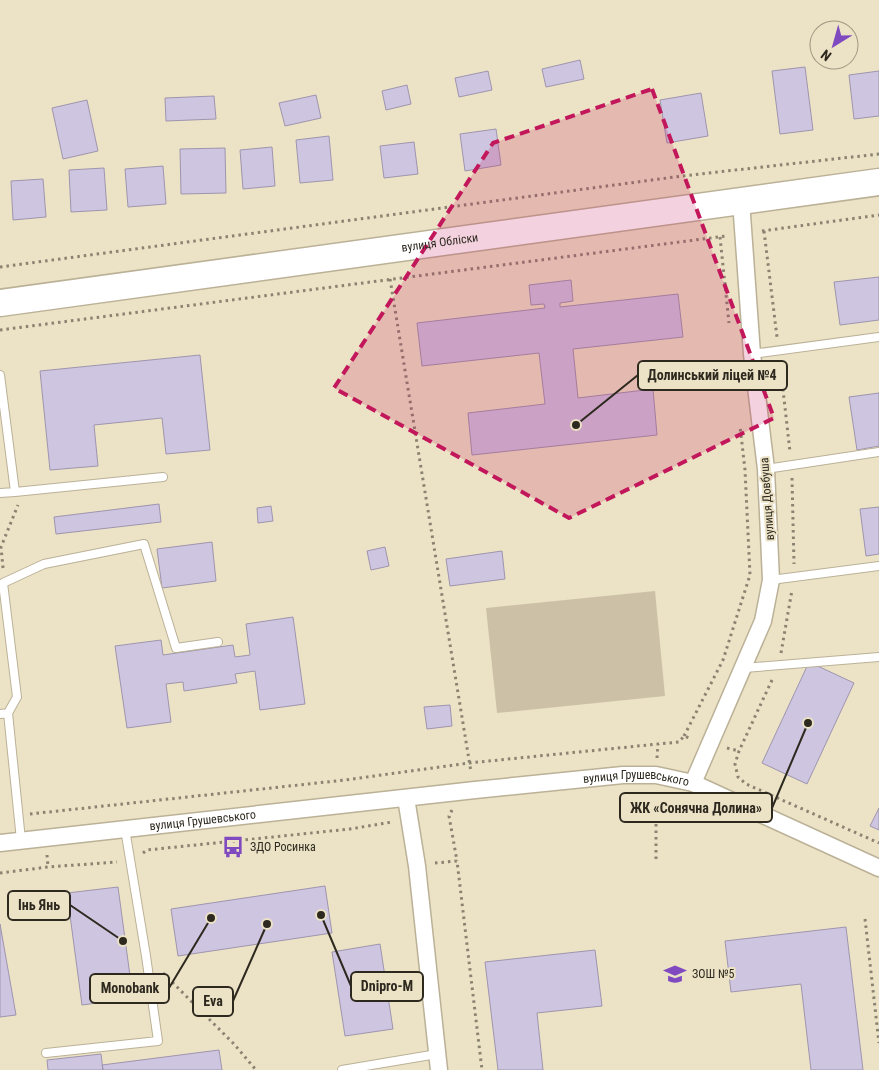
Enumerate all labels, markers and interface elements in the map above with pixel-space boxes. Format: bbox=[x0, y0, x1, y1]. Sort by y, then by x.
north arrow bbox=[809, 20, 859, 70]
text: N bbox=[818, 46, 834, 64]
street label: вулиця Обліски bbox=[401, 230, 479, 255]
callout: Долинський ліцей №4 bbox=[638, 361, 787, 390]
text: Долинський ліцей №4 bbox=[648, 367, 776, 383]
street label: вулиця Довбуша bbox=[757, 457, 777, 541]
street label: вулиця Грушевського bbox=[582, 768, 690, 789]
callout: ЖК «Сонячна Долина» bbox=[620, 793, 772, 822]
text: ЖК «Сонячна Долина» bbox=[630, 800, 762, 816]
street label: вулиця Грушевського bbox=[149, 807, 257, 833]
bus stop icon: ЗДО Росинка bbox=[220, 834, 246, 860]
place label: ЗДО Росинка bbox=[250, 840, 316, 854]
callout: Інь Янь bbox=[8, 891, 70, 920]
text: Інь Янь bbox=[18, 897, 60, 913]
school or university icon: ЗОШ №5 bbox=[662, 961, 688, 987]
place label: ЗОШ №5 bbox=[692, 967, 735, 981]
callout: Dnipro-M bbox=[351, 972, 423, 1001]
callout: Monobank bbox=[90, 974, 169, 1003]
text: Dnipro-M bbox=[361, 978, 413, 994]
text: Monobank bbox=[101, 980, 160, 996]
callout: Eva bbox=[193, 987, 233, 1016]
text: Eva bbox=[203, 993, 223, 1009]

